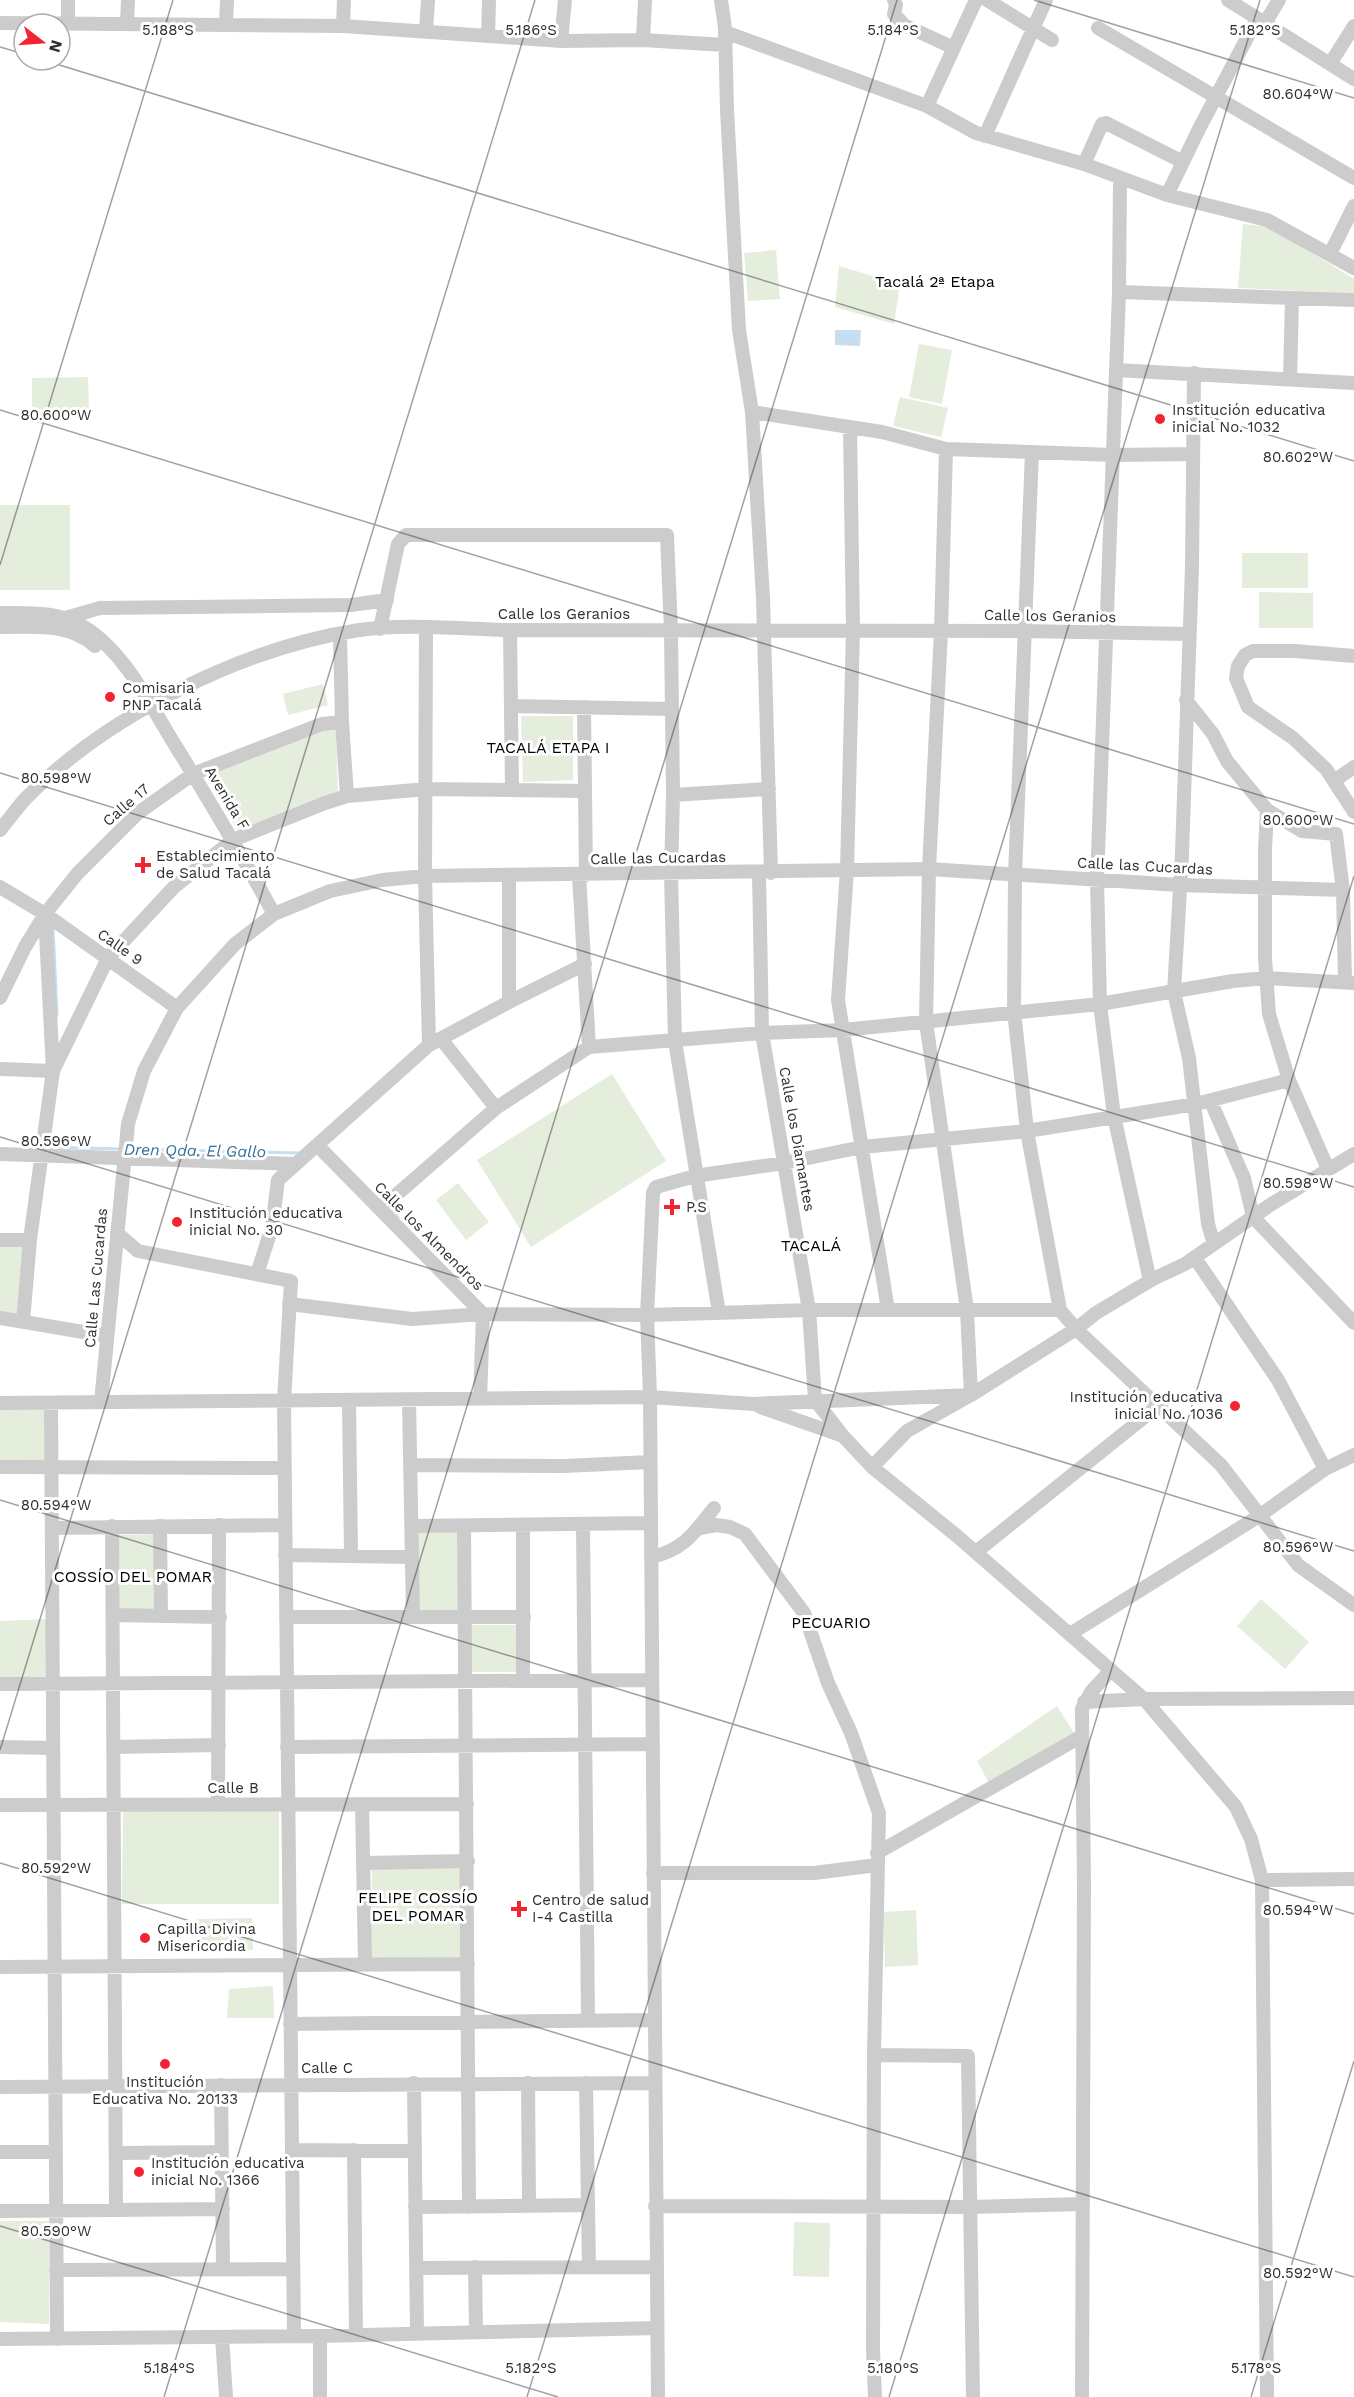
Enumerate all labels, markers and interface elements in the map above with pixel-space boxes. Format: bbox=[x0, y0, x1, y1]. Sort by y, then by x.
north arrow bbox=[12, 12, 72, 72]
text: 5.188°S bbox=[142, 21, 194, 39]
text: 5.186°S bbox=[505, 21, 557, 39]
text: 5.184°S bbox=[867, 21, 919, 39]
text: 5.182°S bbox=[1229, 21, 1281, 39]
text: N bbox=[45, 38, 67, 55]
text: 80.604°W bbox=[1263, 85, 1333, 103]
district label: Tacalá 2ª Etapa bbox=[875, 272, 995, 291]
place label: Institución educativa inicial No. 1032 bbox=[1172, 401, 1326, 436]
text: 80.600°W bbox=[20, 406, 92, 424]
marker: Institución educativa inicial No. 1032 bbox=[1153, 412, 1167, 426]
text: 80.602°W bbox=[1263, 448, 1333, 466]
street label: Calle los Geranios bbox=[498, 605, 630, 623]
street label: Calle los Geranios bbox=[984, 606, 1116, 626]
place label: Comisaria PNP Tacalá bbox=[122, 679, 202, 714]
marker: Comisaria PNP Tacalá bbox=[103, 690, 117, 704]
district label: TACALÁ ETAPA I bbox=[486, 738, 610, 757]
street label: Avenida F bbox=[201, 763, 253, 833]
text: 80.598°W bbox=[21, 769, 91, 787]
street label: Calle 17 bbox=[99, 780, 153, 830]
text: 80.600°W bbox=[1262, 811, 1334, 829]
place label: Establecimiento de Salud Tacalá bbox=[156, 847, 275, 882]
street label: Calle las Cucardas bbox=[590, 848, 726, 868]
street label: Calle las Cucardas bbox=[1077, 853, 1213, 879]
marker: Establecimiento de Salud Tacalá bbox=[134, 856, 152, 874]
street label: Calle 9 bbox=[94, 925, 146, 969]
street label: Calle los Diamantes bbox=[775, 1065, 819, 1213]
text: 80.596°W bbox=[21, 1132, 91, 1150]
water label: Dren Qda. El Gallo bbox=[124, 1140, 266, 1161]
text: 80.598°W bbox=[1263, 1174, 1333, 1192]
street label: Calle los Almendros bbox=[371, 1178, 487, 1294]
marker: P.S bbox=[663, 1198, 681, 1216]
place label: P.S bbox=[686, 1198, 707, 1216]
place label: Institución educativa inicial No. 30 bbox=[189, 1204, 343, 1239]
street label: Calle Las Cucardas bbox=[81, 1207, 111, 1349]
marker: Institución educativa inicial No. 30 bbox=[170, 1215, 184, 1229]
district label: TACALÁ bbox=[781, 1236, 841, 1255]
place label: Institución educativa inicial No. 1036 bbox=[1070, 1388, 1224, 1423]
marker: Institución educativa inicial No. 1036 bbox=[1228, 1399, 1242, 1413]
text: 80.594°W bbox=[21, 1496, 91, 1514]
text: 80.596°W bbox=[1263, 1538, 1333, 1556]
district label: COSSÍO DEL POMAR bbox=[54, 1567, 212, 1586]
district label: PECUARIO bbox=[791, 1613, 871, 1632]
street label: Calle B bbox=[207, 1779, 259, 1797]
text: 80.592°W bbox=[21, 1859, 91, 1877]
district label: FELIPE COSSÍO DEL POMAR bbox=[358, 1888, 478, 1925]
place label: Centro de salud I-4 Castilla bbox=[532, 1891, 649, 1926]
marker: Centro de salud I-4 Castilla bbox=[510, 1900, 528, 1918]
text: 80.594°W bbox=[1263, 1901, 1333, 1919]
place label: Capilla Divina Misericordia bbox=[157, 1920, 256, 1955]
marker: Capilla Divina Misericordia bbox=[138, 1931, 152, 1945]
marker: Institución Educativa No. 20133 bbox=[158, 2057, 172, 2071]
street label: Calle C bbox=[301, 2059, 353, 2077]
place label: Institución Educativa No. 20133 bbox=[92, 2073, 238, 2108]
place label: Institución educativa inicial No. 1366 bbox=[151, 2154, 305, 2189]
marker: Institución educativa inicial No. 1366 bbox=[132, 2165, 146, 2179]
text: 80.590°W bbox=[21, 2222, 91, 2240]
text: 80.592°W bbox=[1263, 2264, 1333, 2282]
text: 5.184°S bbox=[143, 2359, 195, 2377]
text: 5.182°S bbox=[505, 2359, 557, 2377]
text: 5.180°S bbox=[867, 2359, 919, 2377]
text: 5.178°S bbox=[1231, 2359, 1281, 2377]

